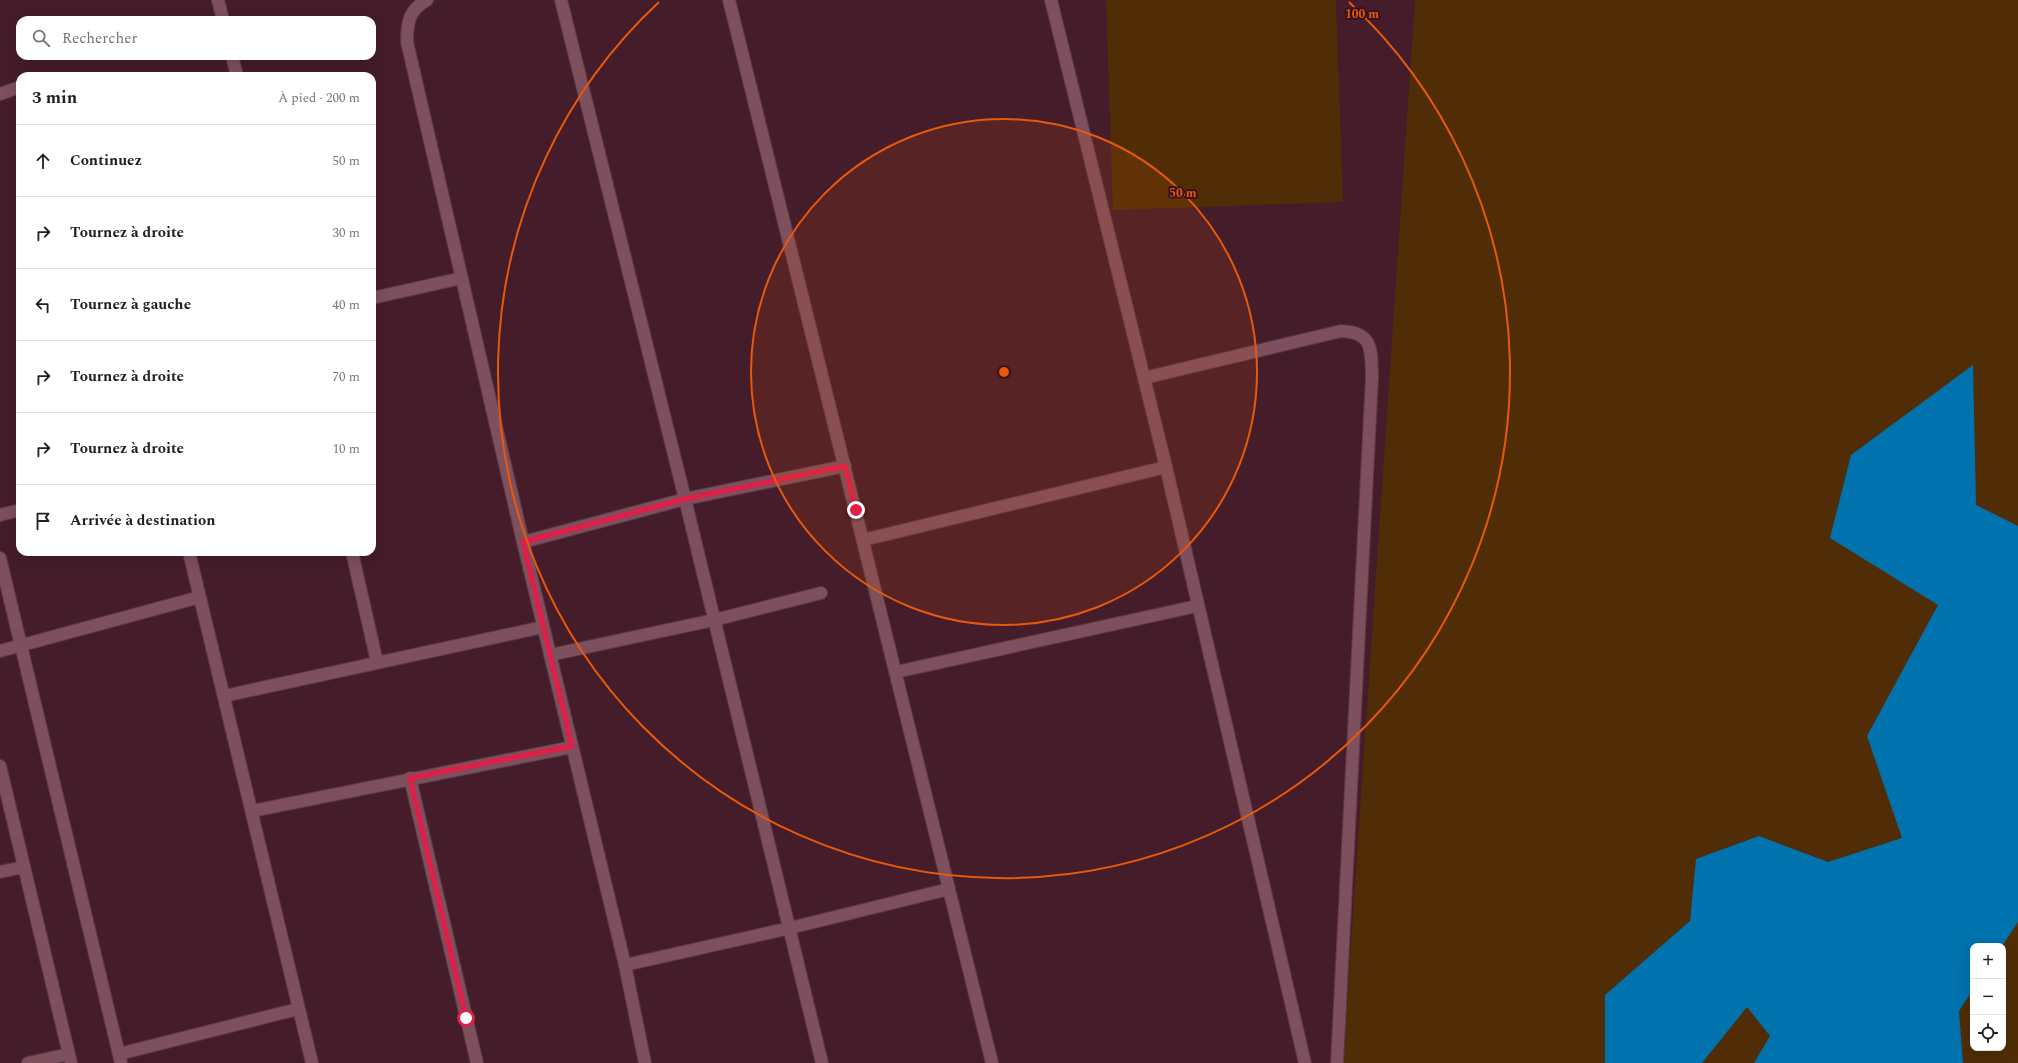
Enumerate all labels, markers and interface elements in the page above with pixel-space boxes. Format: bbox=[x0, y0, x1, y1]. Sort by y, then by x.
text: 100 m bbox=[1345, 5, 1379, 24]
search box bbox=[16, 16, 376, 60]
icon: search bbox=[30, 27, 52, 49]
text: Rechercher bbox=[62, 27, 137, 50]
text: 3 min bbox=[32, 85, 77, 111]
text: À pied · 200 m bbox=[278, 88, 360, 108]
text: Continuez bbox=[70, 149, 142, 172]
icon: ahead bbox=[32, 150, 54, 172]
text: 50 m bbox=[333, 151, 360, 171]
text: 50 m bbox=[1169, 184, 1197, 203]
text: Tournez à droite bbox=[70, 221, 184, 244]
icon: right bbox=[32, 222, 54, 244]
text: 30 m bbox=[333, 223, 360, 243]
text: Tournez à gauche bbox=[70, 293, 191, 316]
icon: left bbox=[32, 294, 54, 316]
text: 40 m bbox=[333, 295, 360, 315]
text: Tournez à droite bbox=[70, 365, 184, 388]
centre of rings bbox=[997, 365, 1011, 379]
icon: right bbox=[32, 366, 54, 388]
text: 70 m bbox=[333, 367, 360, 387]
text: Tournez à droite bbox=[70, 437, 184, 460]
icon: right bbox=[32, 438, 54, 460]
text: 10 m bbox=[333, 439, 360, 459]
route end bbox=[847, 501, 865, 519]
text: Arrivée à destination bbox=[70, 509, 216, 532]
icon: arrive bbox=[32, 510, 54, 532]
map controls bbox=[1970, 943, 2006, 1051]
button: + bbox=[1970, 943, 2006, 979]
button: − bbox=[1970, 979, 2006, 1015]
route start bbox=[457, 1009, 475, 1027]
button: locate bbox=[1970, 1015, 2006, 1051]

